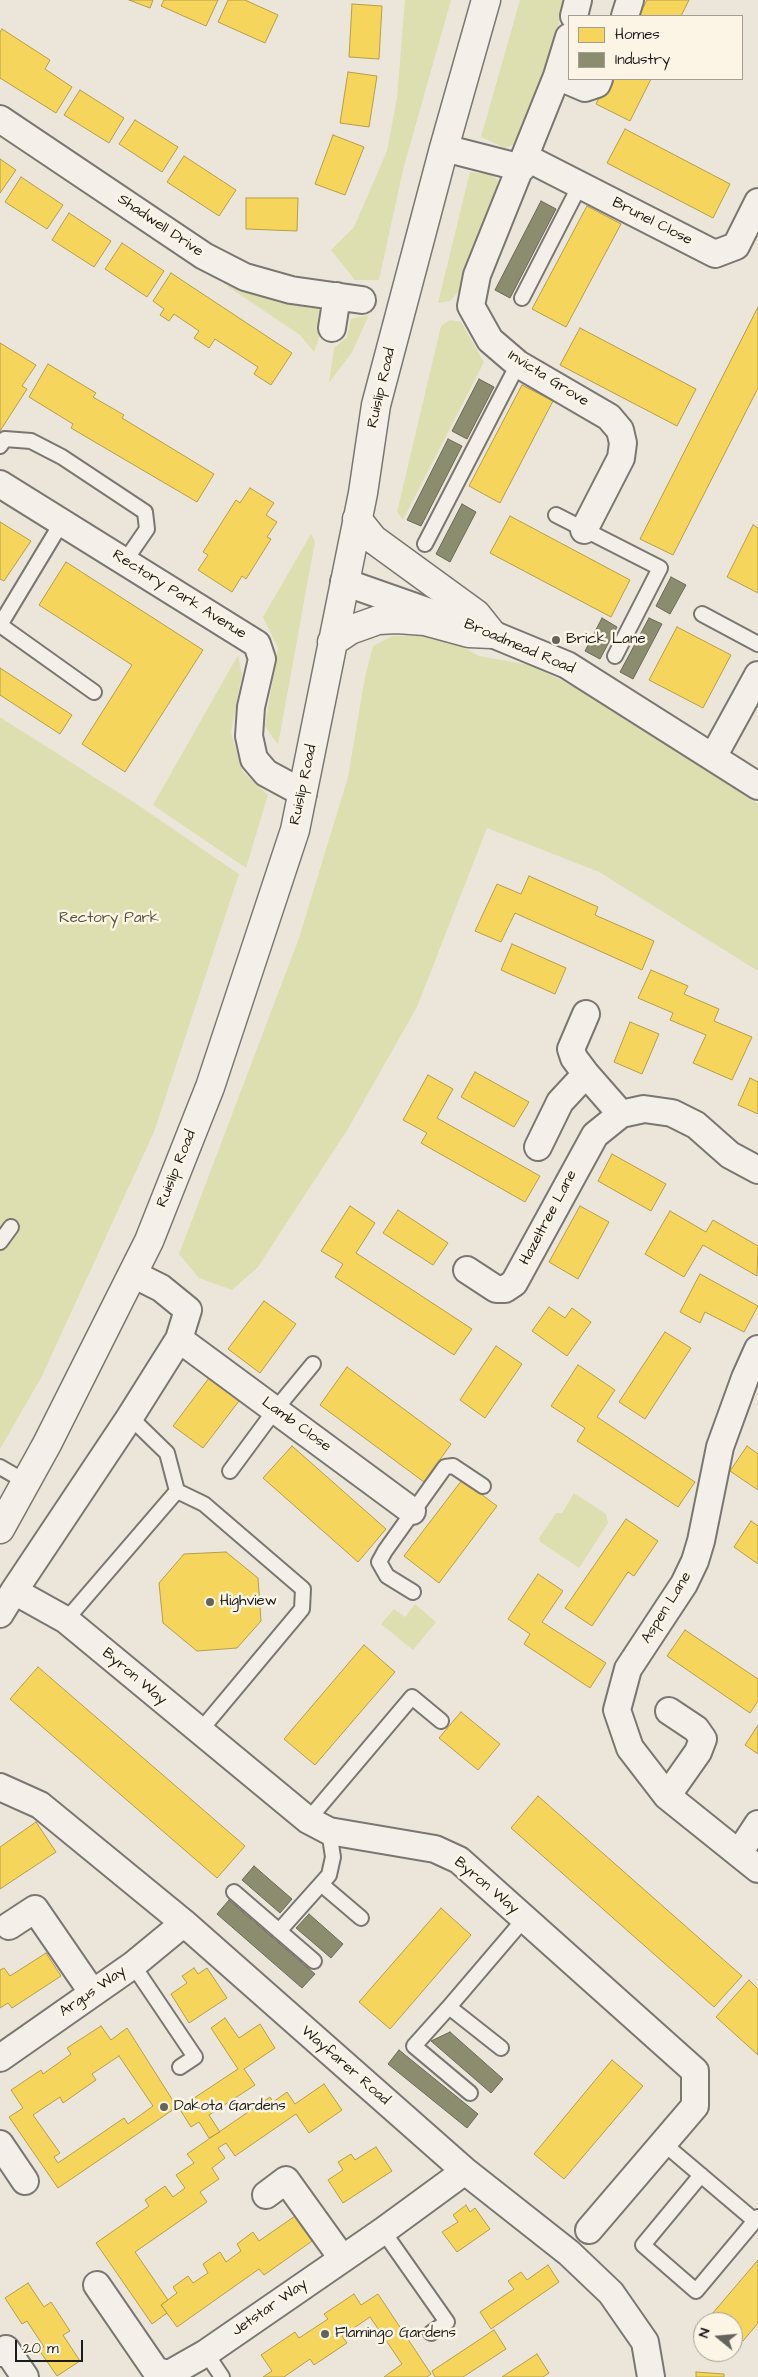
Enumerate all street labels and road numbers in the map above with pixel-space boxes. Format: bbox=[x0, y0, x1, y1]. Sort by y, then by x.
street label: Shadwell Drive bbox=[114, 191, 206, 261]
street label: Brunel Close bbox=[609, 194, 695, 250]
street label: Ruislip Road bbox=[364, 346, 400, 430]
street label: Invicta Grove bbox=[504, 347, 592, 411]
street label: Rectory Park Avenue bbox=[109, 546, 249, 644]
street label: Broadmead Road bbox=[461, 616, 577, 678]
street label: Ruislip Road bbox=[287, 743, 321, 827]
street label: Ruislip Road bbox=[153, 1128, 201, 1210]
street label: Hazeltree Lane bbox=[516, 1167, 582, 1269]
street label: Lamb Close bbox=[258, 1394, 334, 1456]
street label: Aspen Lane bbox=[638, 1569, 696, 1647]
street label: Byron Way bbox=[98, 1645, 170, 1709]
street label: Byron Way bbox=[450, 1854, 522, 1918]
street label: Argus Way bbox=[56, 1963, 130, 2021]
street label: Wayfarer Road bbox=[297, 2023, 393, 2109]
street label: Jetstar Way bbox=[229, 2276, 311, 2340]

